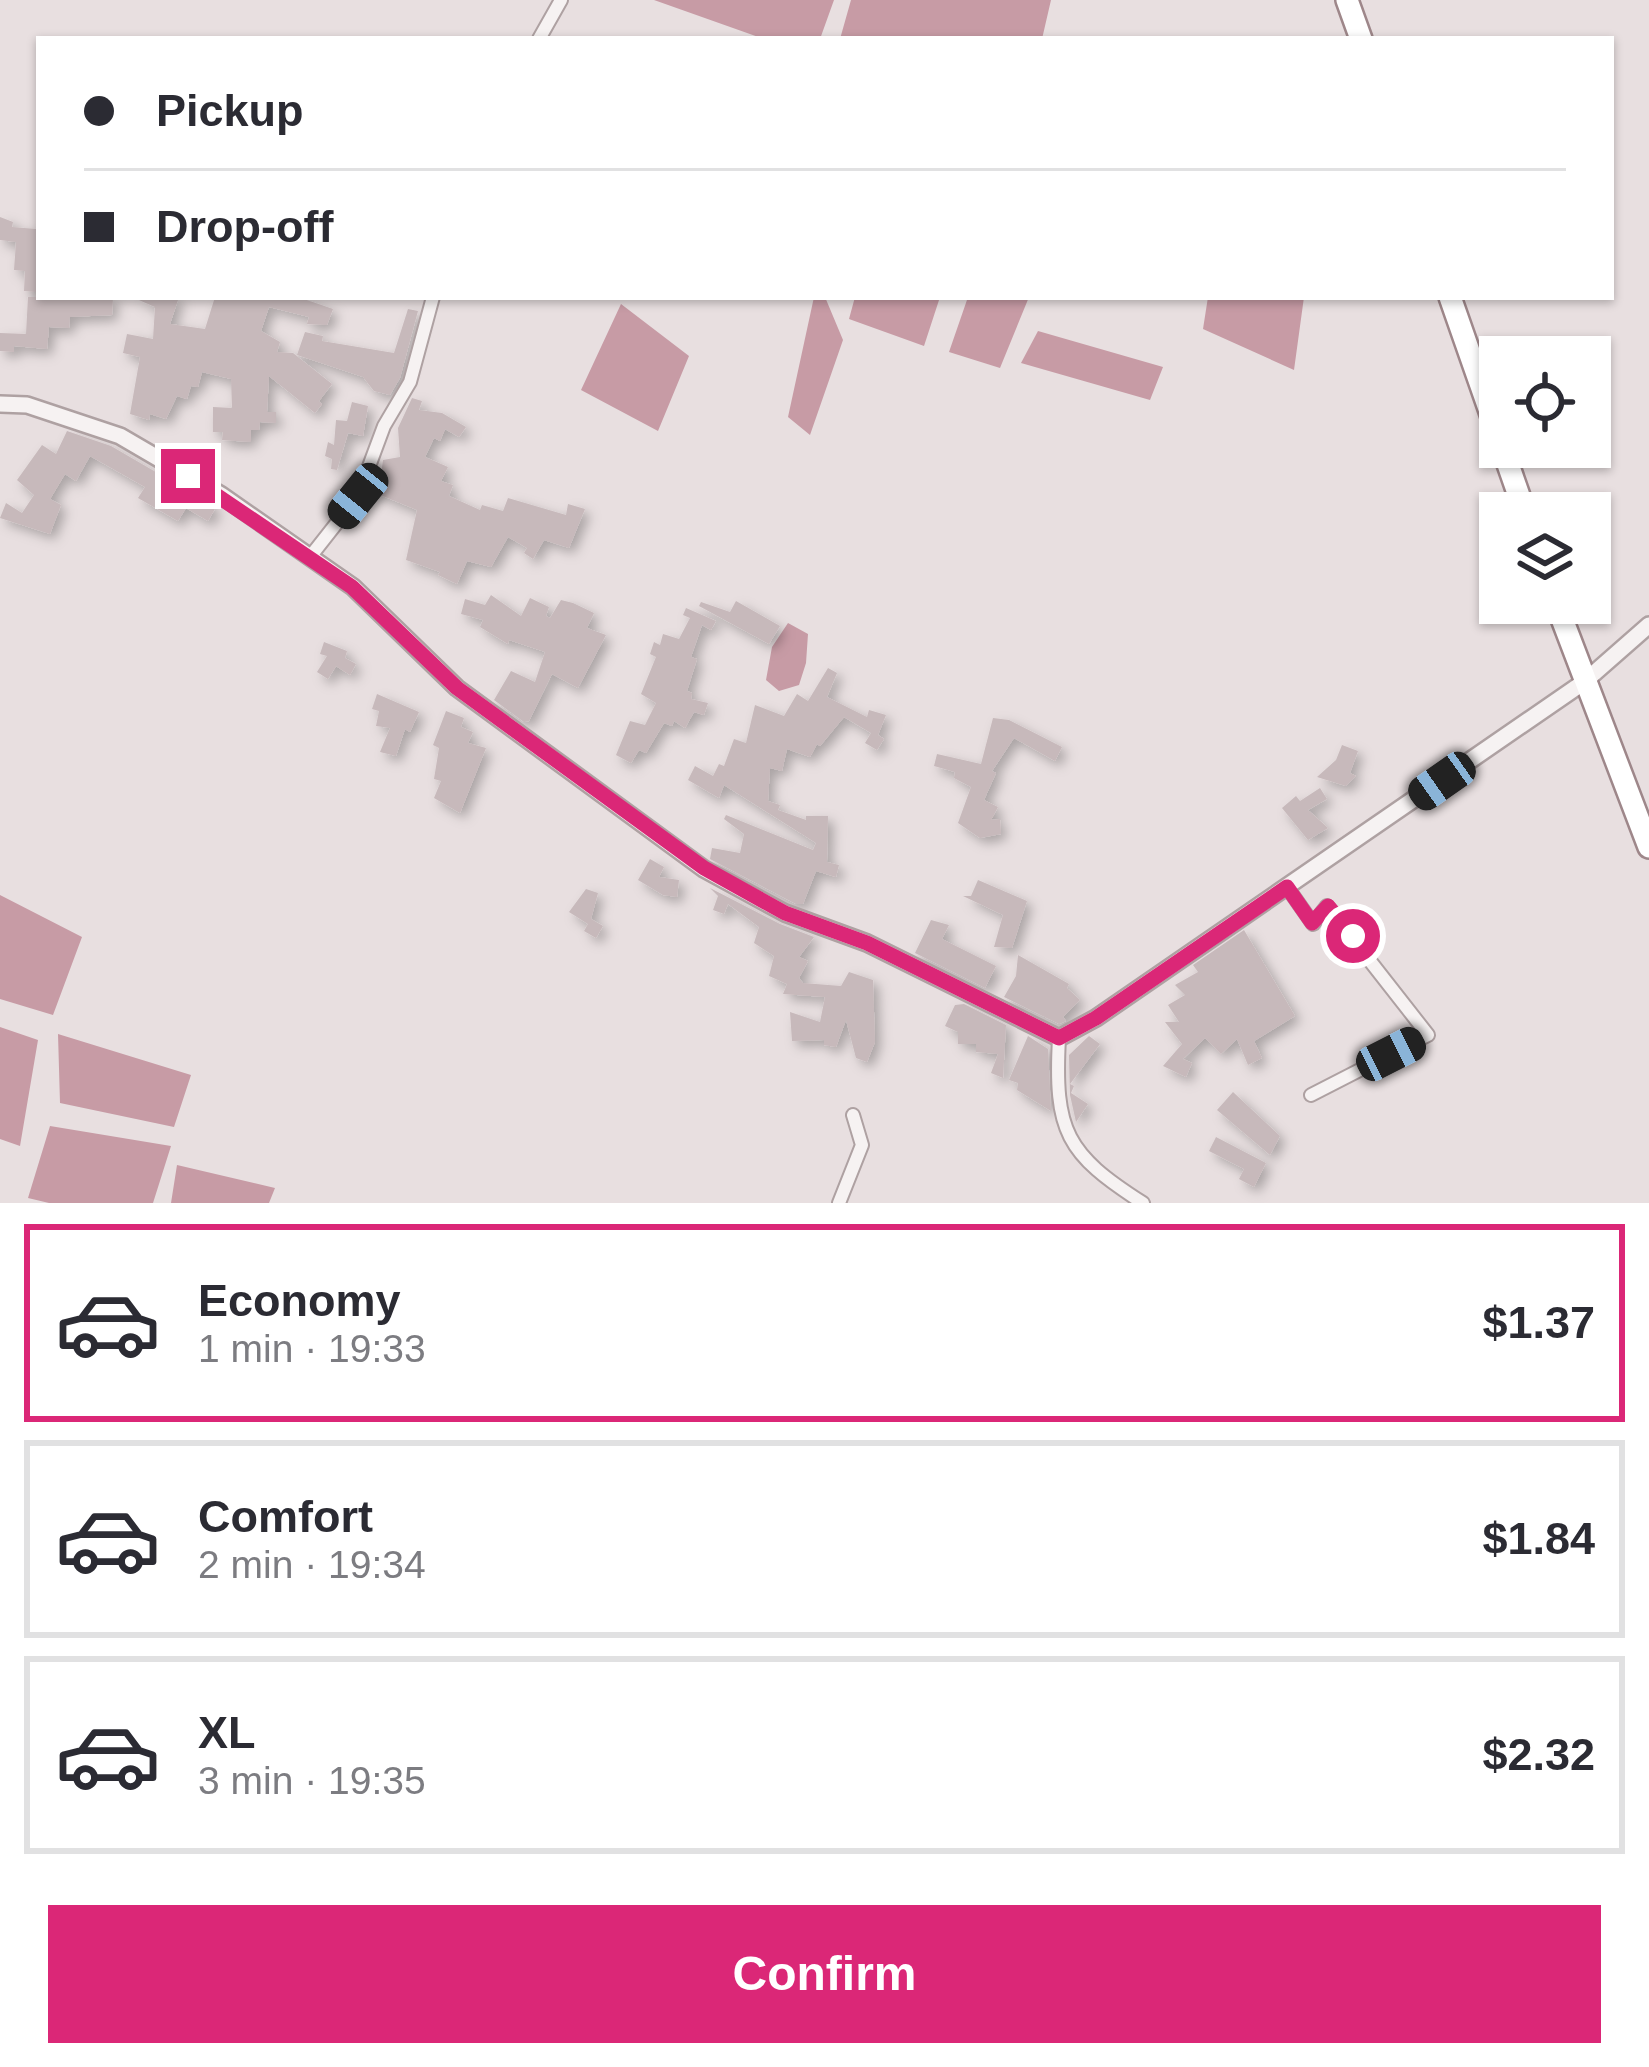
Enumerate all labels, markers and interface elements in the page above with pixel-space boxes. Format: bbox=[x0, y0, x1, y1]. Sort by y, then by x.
text: Pickup bbox=[156, 85, 304, 136]
text: Drop-off bbox=[156, 201, 333, 252]
map controls bbox=[1479, 336, 1611, 624]
button: locate bbox=[1479, 336, 1611, 468]
route end bbox=[161, 449, 215, 503]
car bbox=[321, 457, 395, 535]
button: layers bbox=[1479, 492, 1611, 624]
car bbox=[1402, 746, 1482, 816]
route start bbox=[1326, 909, 1380, 963]
car bbox=[1351, 1022, 1431, 1086]
icon: car bbox=[54, 1269, 162, 1377]
text: Economy bbox=[198, 1275, 401, 1326]
text: $1.37 bbox=[1482, 1297, 1595, 1348]
text: 1 min · 19:33 bbox=[198, 1327, 426, 1370]
icon: car bbox=[54, 1485, 162, 1593]
text: Comfort bbox=[198, 1491, 373, 1542]
text: $1.84 bbox=[1482, 1513, 1595, 1564]
text: 2 min · 19:34 bbox=[198, 1543, 426, 1586]
icon: car bbox=[54, 1701, 162, 1809]
text: XL bbox=[198, 1707, 256, 1758]
text: $2.32 bbox=[1482, 1729, 1595, 1780]
text: 3 min · 19:35 bbox=[198, 1759, 426, 1802]
button: Confirm bbox=[48, 1905, 1601, 2043]

